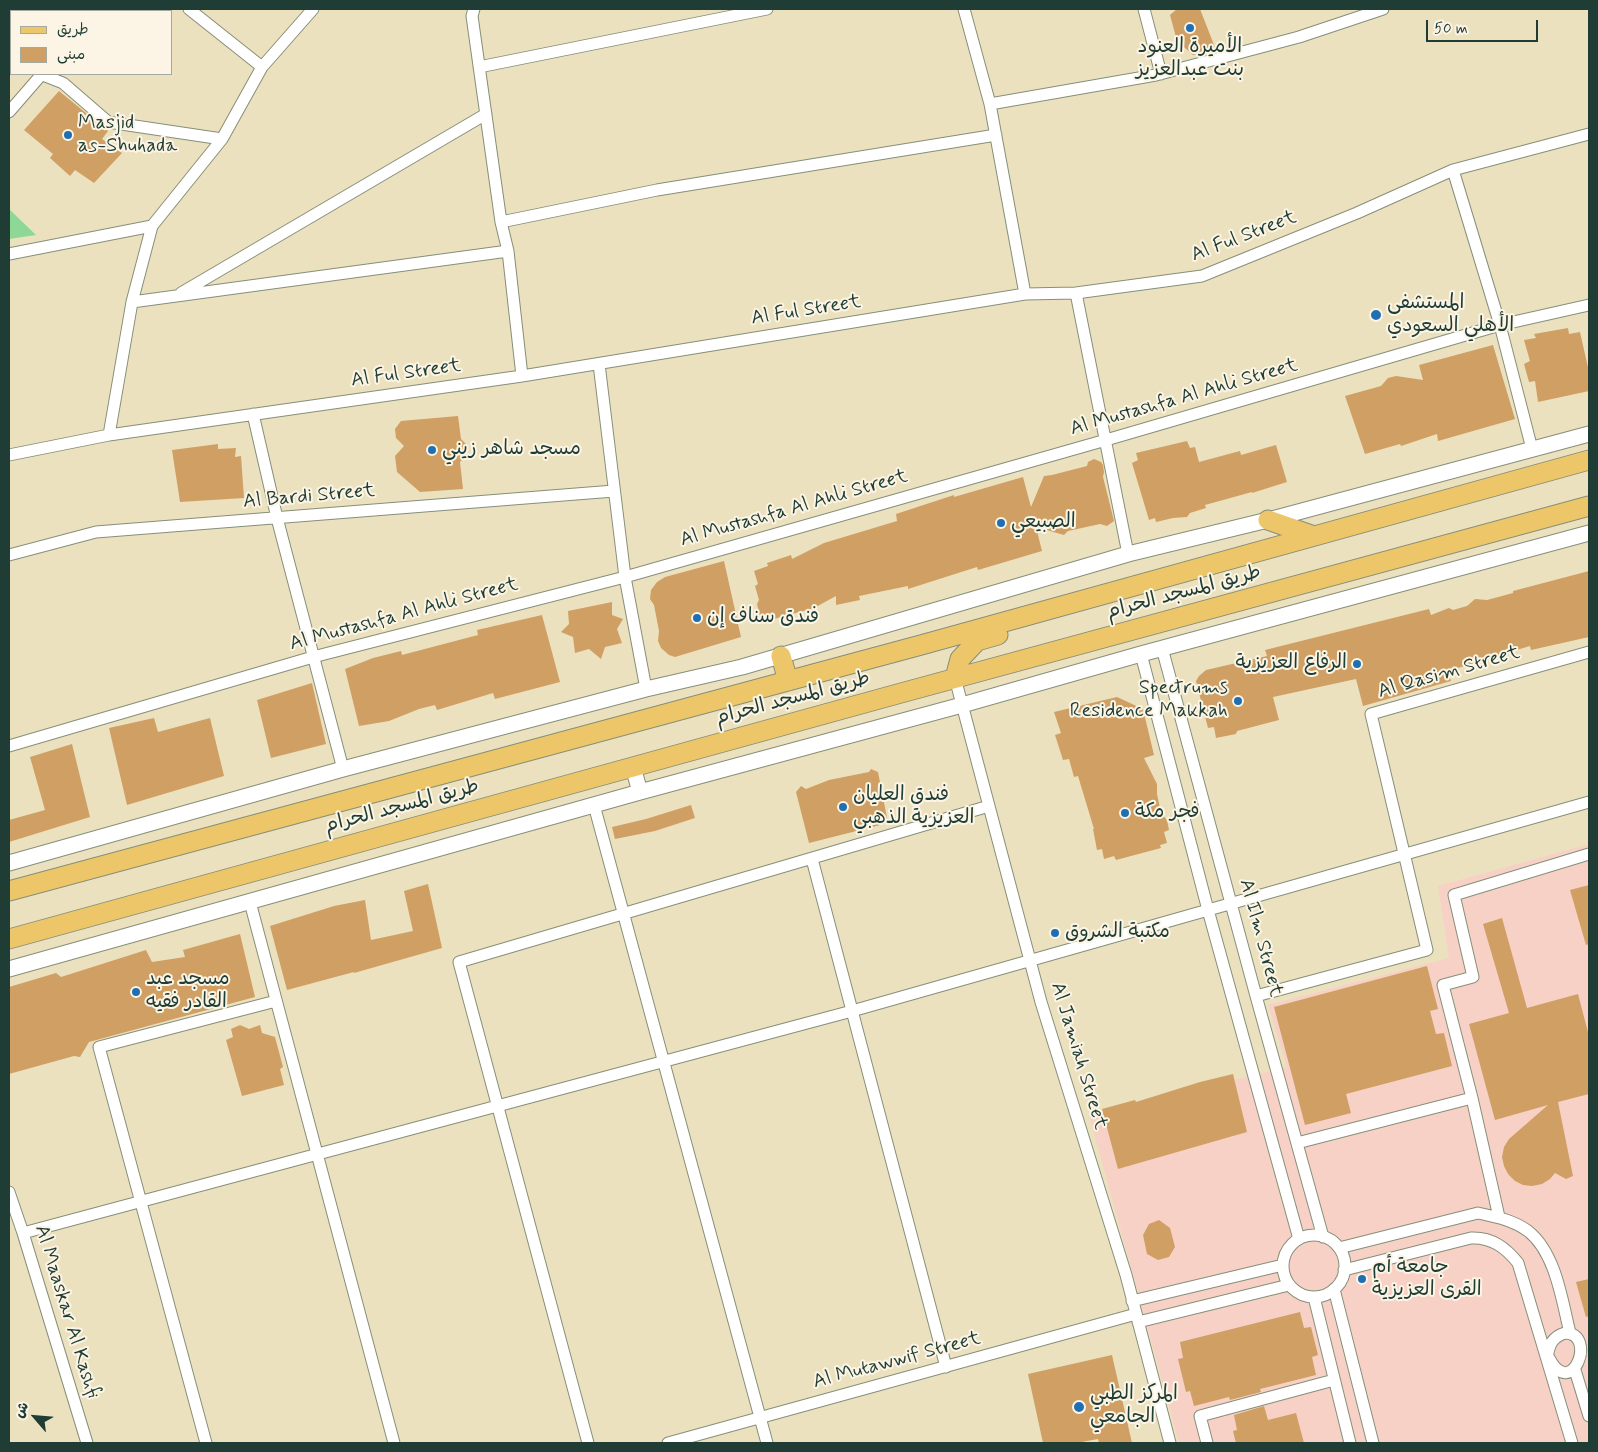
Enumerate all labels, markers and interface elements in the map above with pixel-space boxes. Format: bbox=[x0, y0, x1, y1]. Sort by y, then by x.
legend bbox=[10, 10, 172, 75]
scale bar bbox=[1428, 10, 1540, 42]
text: 50 m bbox=[1434, 19, 1468, 39]
text: طريق bbox=[57, 20, 89, 40]
marker: الأميرة العنود بنت عبدالعزيز bbox=[1184, 22, 1196, 34]
place label: الأميرة العنود بنت عبدالعزيز bbox=[1136, 36, 1244, 83]
text: مبنى bbox=[57, 45, 85, 65]
place label: Masjid as-Shuhada bbox=[78, 112, 177, 159]
marker: Masjid as-Shuhada bbox=[62, 129, 74, 141]
street label: Al Ful Street bbox=[1188, 206, 1300, 268]
street label: Al Ful Street bbox=[749, 290, 863, 332]
place label: المستشفى الأهلي السعودي bbox=[1387, 292, 1514, 339]
marker: المستشفى الأهلي السعودي bbox=[1369, 308, 1383, 322]
street label: Al Ful Street bbox=[350, 354, 462, 394]
street label: Al Mustashfa Al Ahli Street bbox=[1068, 354, 1300, 442]
place label: مسجد شاهر زيني bbox=[442, 438, 581, 462]
marker: مسجد شاهر زيني bbox=[426, 444, 438, 456]
street label: Al Mustashfa Al Ahli Street bbox=[678, 465, 910, 553]
street label: Al Bardi Street bbox=[242, 479, 376, 515]
place label: الصبيعي bbox=[1011, 511, 1076, 535]
marker: الصبيعي bbox=[995, 517, 1007, 529]
street label: طريق المسجد الحرام bbox=[1104, 561, 1264, 625]
street label: Al Mustashfa Al Ahli Street bbox=[287, 573, 521, 657]
place label: فندق سناف إن bbox=[707, 606, 819, 630]
marker: فندق سناف إن bbox=[691, 612, 703, 624]
street label: Al Qasim Street bbox=[1375, 641, 1523, 705]
place label: الرفاع العزيزية bbox=[1236, 652, 1347, 676]
marker: الرفاع العزيزية bbox=[1351, 658, 1363, 670]
street label: طريق المسجد الحرام bbox=[713, 667, 873, 731]
place label: Spectrums Residence Makkah bbox=[1070, 677, 1228, 724]
marker: Spectrums Residence Makkah bbox=[1232, 695, 1244, 707]
street label: طريق المسجد الحرام bbox=[322, 775, 482, 839]
place label: فندق العليان العزيزية الذهبي bbox=[853, 784, 974, 831]
marker: فندق العليان العزيزية الذهبي bbox=[837, 801, 849, 813]
place label: فجر مكة bbox=[1135, 801, 1200, 825]
marker: فجر مكة bbox=[1119, 807, 1131, 819]
street label: Al Ilm Street bbox=[1233, 877, 1287, 999]
place label: مكتبة الشروق bbox=[1065, 921, 1170, 945]
marker: مكتبة الشروق bbox=[1049, 927, 1061, 939]
place label: مسجد عبد القادر فقيه bbox=[146, 968, 230, 1015]
street label: Al Jamiah Street bbox=[1044, 979, 1112, 1133]
marker: مسجد عبد القادر فقيه bbox=[130, 986, 142, 998]
street label: Al Maaskar Al Kashfi bbox=[28, 1222, 104, 1402]
place label: جامعة أم القرى العزيزية bbox=[1372, 1256, 1482, 1303]
marker: جامعة أم القرى العزيزية bbox=[1356, 1273, 1368, 1285]
street label: Al Mutawwif Street bbox=[811, 1327, 983, 1395]
place label: المركز الطبي الجامعي bbox=[1090, 1383, 1178, 1430]
north arrow bbox=[10, 1392, 60, 1442]
text: ش bbox=[10, 1399, 33, 1421]
marker: المركز الطبي الجامعي bbox=[1072, 1400, 1086, 1414]

